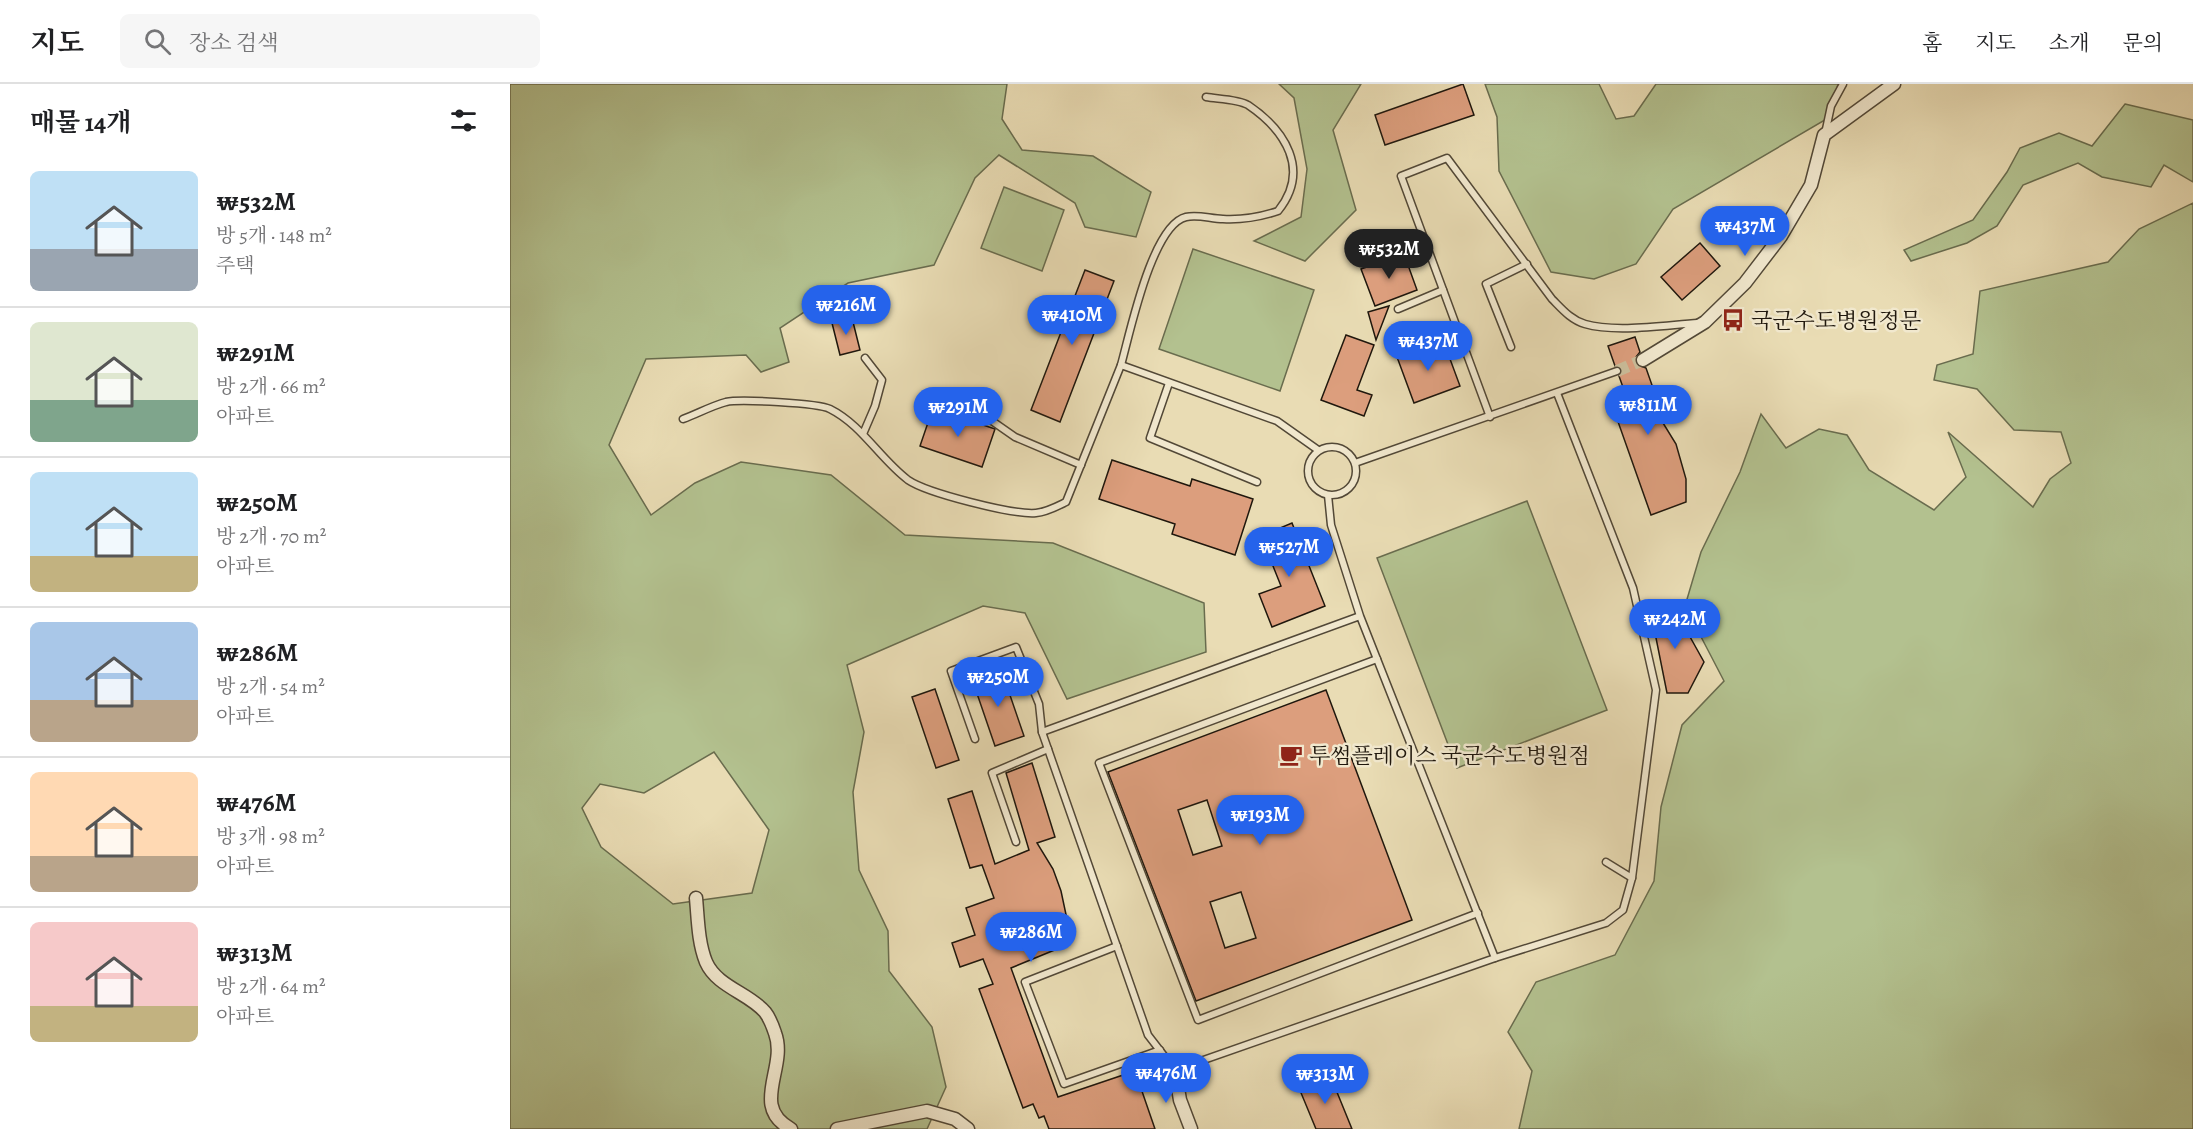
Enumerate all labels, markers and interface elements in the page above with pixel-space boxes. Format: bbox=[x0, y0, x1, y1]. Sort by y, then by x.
search box bbox=[120, 14, 540, 68]
text: 지도 bbox=[30, 24, 84, 62]
icon: search bbox=[141, 25, 174, 58]
text: 장소 검색 bbox=[189, 28, 278, 58]
text: 홈 bbox=[1922, 29, 1942, 57]
text: 지도 bbox=[1975, 29, 2016, 57]
text: 소개 bbox=[2049, 29, 2089, 57]
text: 문의 bbox=[2122, 29, 2163, 57]
icon: filters bbox=[447, 104, 480, 137]
text: 매물 14개 bbox=[30, 105, 131, 140]
text: ₩532M bbox=[216, 184, 296, 219]
icon: home bbox=[78, 195, 150, 267]
pin: ₩437M bbox=[1703, 206, 1787, 257]
text: ₩437M bbox=[1714, 212, 1776, 239]
text: 방 5개 · 148 m² bbox=[216, 222, 332, 249]
pin: ₩532M bbox=[1347, 229, 1431, 280]
text: ₩532M bbox=[1358, 235, 1420, 262]
text: 주택 bbox=[216, 252, 255, 279]
pin: ₩216M bbox=[804, 285, 888, 336]
text: ₩216M bbox=[816, 291, 876, 318]
pin: ₩410M bbox=[1030, 295, 1114, 346]
text: ₩410M bbox=[1041, 301, 1103, 328]
place label: 국군수도병원정문 bbox=[1751, 306, 1921, 336]
bus stop icon: 국군수도병원정문 bbox=[1720, 307, 1746, 333]
pin: ₩437M bbox=[1386, 321, 1470, 372]
text: ₩437M bbox=[1397, 327, 1459, 354]
text: ₩291M bbox=[216, 335, 295, 370]
icon: home bbox=[78, 346, 150, 418]
text: 방 2개 · 66 m² bbox=[216, 373, 326, 400]
pin: ₩811M bbox=[1606, 385, 1690, 436]
pin: ₩291M bbox=[916, 387, 1000, 438]
text: ₩811M bbox=[1619, 391, 1677, 418]
text: ₩291M bbox=[928, 393, 988, 420]
text: 아파트 bbox=[216, 403, 274, 430]
text: ₩250M bbox=[216, 485, 298, 520]
icon: home bbox=[78, 496, 150, 568]
text: 방 2개 · 70 m² bbox=[216, 523, 326, 550]
pin: ₩527M bbox=[1247, 527, 1331, 578]
text: ₩527M bbox=[1258, 533, 1320, 560]
text: 아파트 bbox=[216, 553, 274, 580]
pin: ₩242M bbox=[1633, 599, 1717, 650]
text: ₩242M bbox=[1643, 605, 1707, 632]
text: ₩286M bbox=[216, 635, 298, 670]
icon: home bbox=[78, 646, 150, 718]
pin: ₩250M bbox=[956, 657, 1040, 708]
text: ₩250M bbox=[967, 663, 1029, 690]
text: 방 2개 · 54 m² bbox=[216, 673, 325, 700]
text: 아파트 bbox=[216, 703, 274, 730]
place label: 투썸플레이스 국군수도병원점 bbox=[1309, 741, 1590, 771]
cafe icon: 투썸플레이스 국군수도병원점 bbox=[1278, 742, 1304, 768]
text: ₩476M bbox=[216, 785, 296, 820]
pin: ₩193M bbox=[1218, 795, 1302, 846]
icon: home bbox=[78, 796, 150, 868]
text: ₩193M bbox=[1230, 801, 1290, 828]
text: 방 3개 · 98 m² bbox=[216, 823, 325, 850]
text: 아파트 bbox=[216, 853, 274, 880]
pin: ₩286M bbox=[989, 912, 1073, 963]
text: ₩286M bbox=[999, 918, 1063, 945]
text: ₩313M bbox=[216, 935, 293, 970]
icon: home bbox=[78, 946, 150, 1018]
text: 방 2개 · 64 m² bbox=[216, 973, 325, 1000]
text: 아파트 bbox=[216, 1003, 274, 1030]
pin: ₩476M bbox=[1124, 1053, 1208, 1104]
pin: ₩313M bbox=[1283, 1054, 1367, 1105]
text: ₩476M bbox=[1135, 1059, 1197, 1086]
text: ₩313M bbox=[1296, 1060, 1354, 1087]

